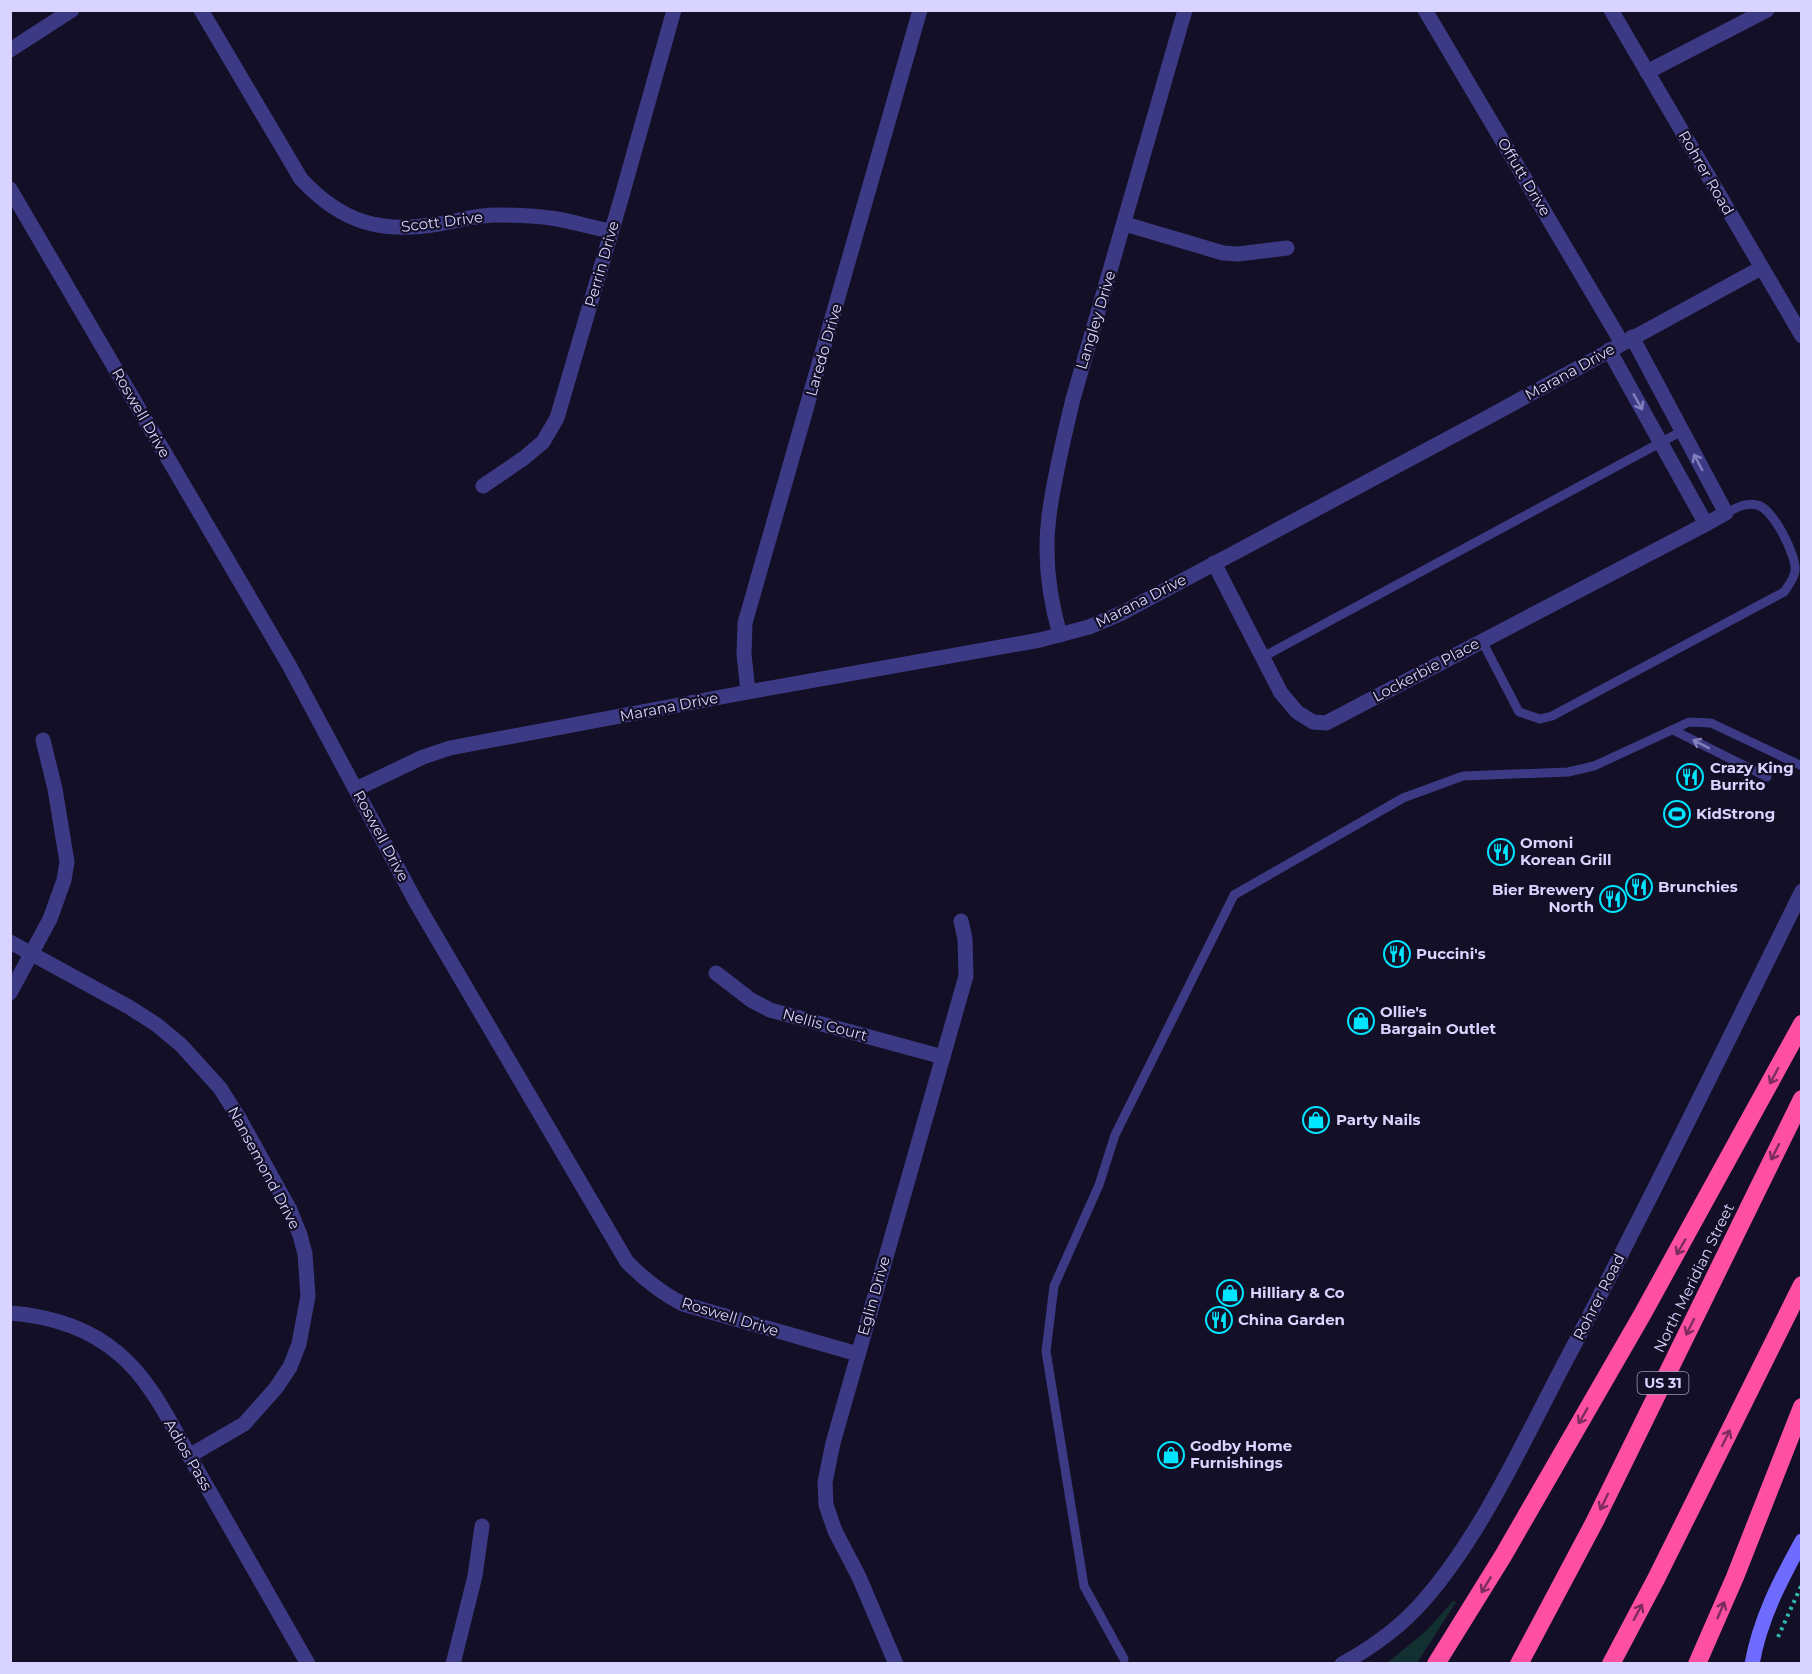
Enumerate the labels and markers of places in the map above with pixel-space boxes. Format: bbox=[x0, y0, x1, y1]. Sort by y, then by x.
place label: Crazy King Burrito bbox=[1710, 758, 1794, 794]
restaurant icon: Crazy King Burrito bbox=[1675, 762, 1705, 792]
sports icon: KidStrong bbox=[1662, 799, 1692, 829]
place label: KidStrong bbox=[1696, 804, 1775, 823]
place label: Omoni Korean Grill bbox=[1520, 833, 1612, 869]
restaurant icon: Omoni Korean Grill bbox=[1486, 837, 1516, 867]
restaurant icon: Brunchies bbox=[1624, 872, 1654, 902]
place label: Brunchies bbox=[1658, 877, 1738, 896]
place label: Bier Brewery North bbox=[1492, 880, 1595, 916]
restaurant icon: Bier Brewery North bbox=[1598, 884, 1628, 914]
restaurant icon: Puccini's bbox=[1382, 939, 1412, 969]
place label: Puccini's bbox=[1416, 944, 1486, 963]
place label: Ollie's Bargain Outlet bbox=[1380, 1002, 1496, 1038]
shop icon: Ollie's Bargain Outlet bbox=[1346, 1006, 1376, 1036]
shop icon: Party Nails bbox=[1301, 1105, 1331, 1135]
place label: Party Nails bbox=[1336, 1110, 1420, 1129]
shop icon: Hilliary & Co bbox=[1215, 1278, 1245, 1308]
place label: Hilliary & Co bbox=[1250, 1283, 1345, 1302]
restaurant icon: China Garden bbox=[1204, 1305, 1234, 1335]
place label: China Garden bbox=[1238, 1310, 1345, 1329]
place label: Godby Home Furnishings bbox=[1190, 1436, 1292, 1472]
shop icon: Godby Home Furnishings bbox=[1156, 1440, 1186, 1470]

